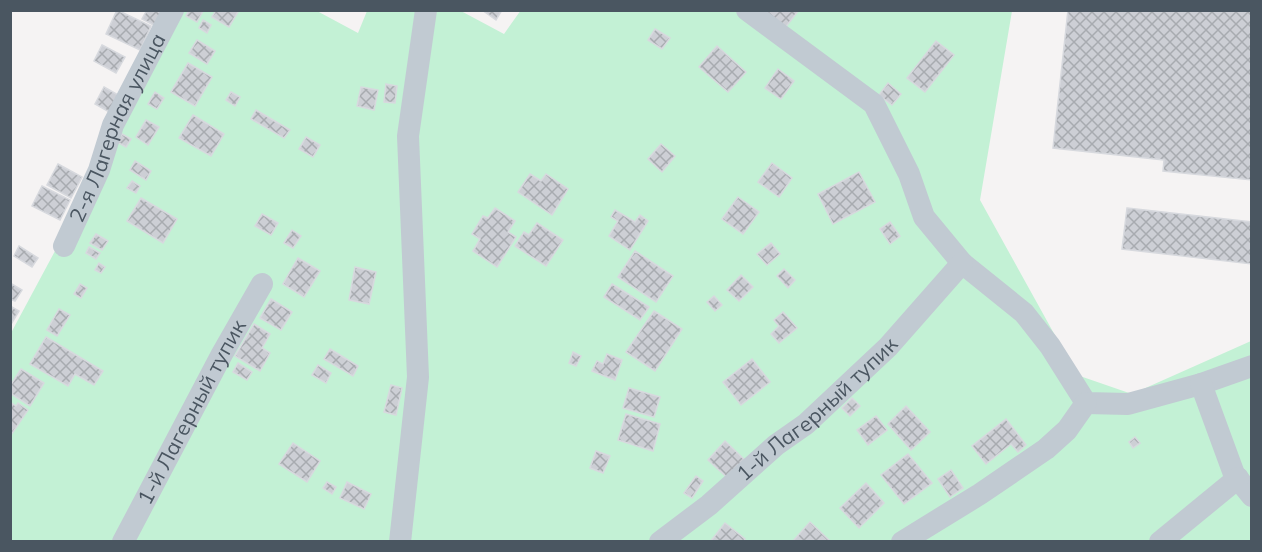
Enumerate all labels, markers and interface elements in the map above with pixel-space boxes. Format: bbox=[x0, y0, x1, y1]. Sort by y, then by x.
street label: 2-я Лагерная улица bbox=[63, 28, 171, 226]
street label: 1-й Лагерный тупик bbox=[131, 314, 251, 509]
street label: 1-й Лагерный тупик bbox=[731, 331, 903, 486]

